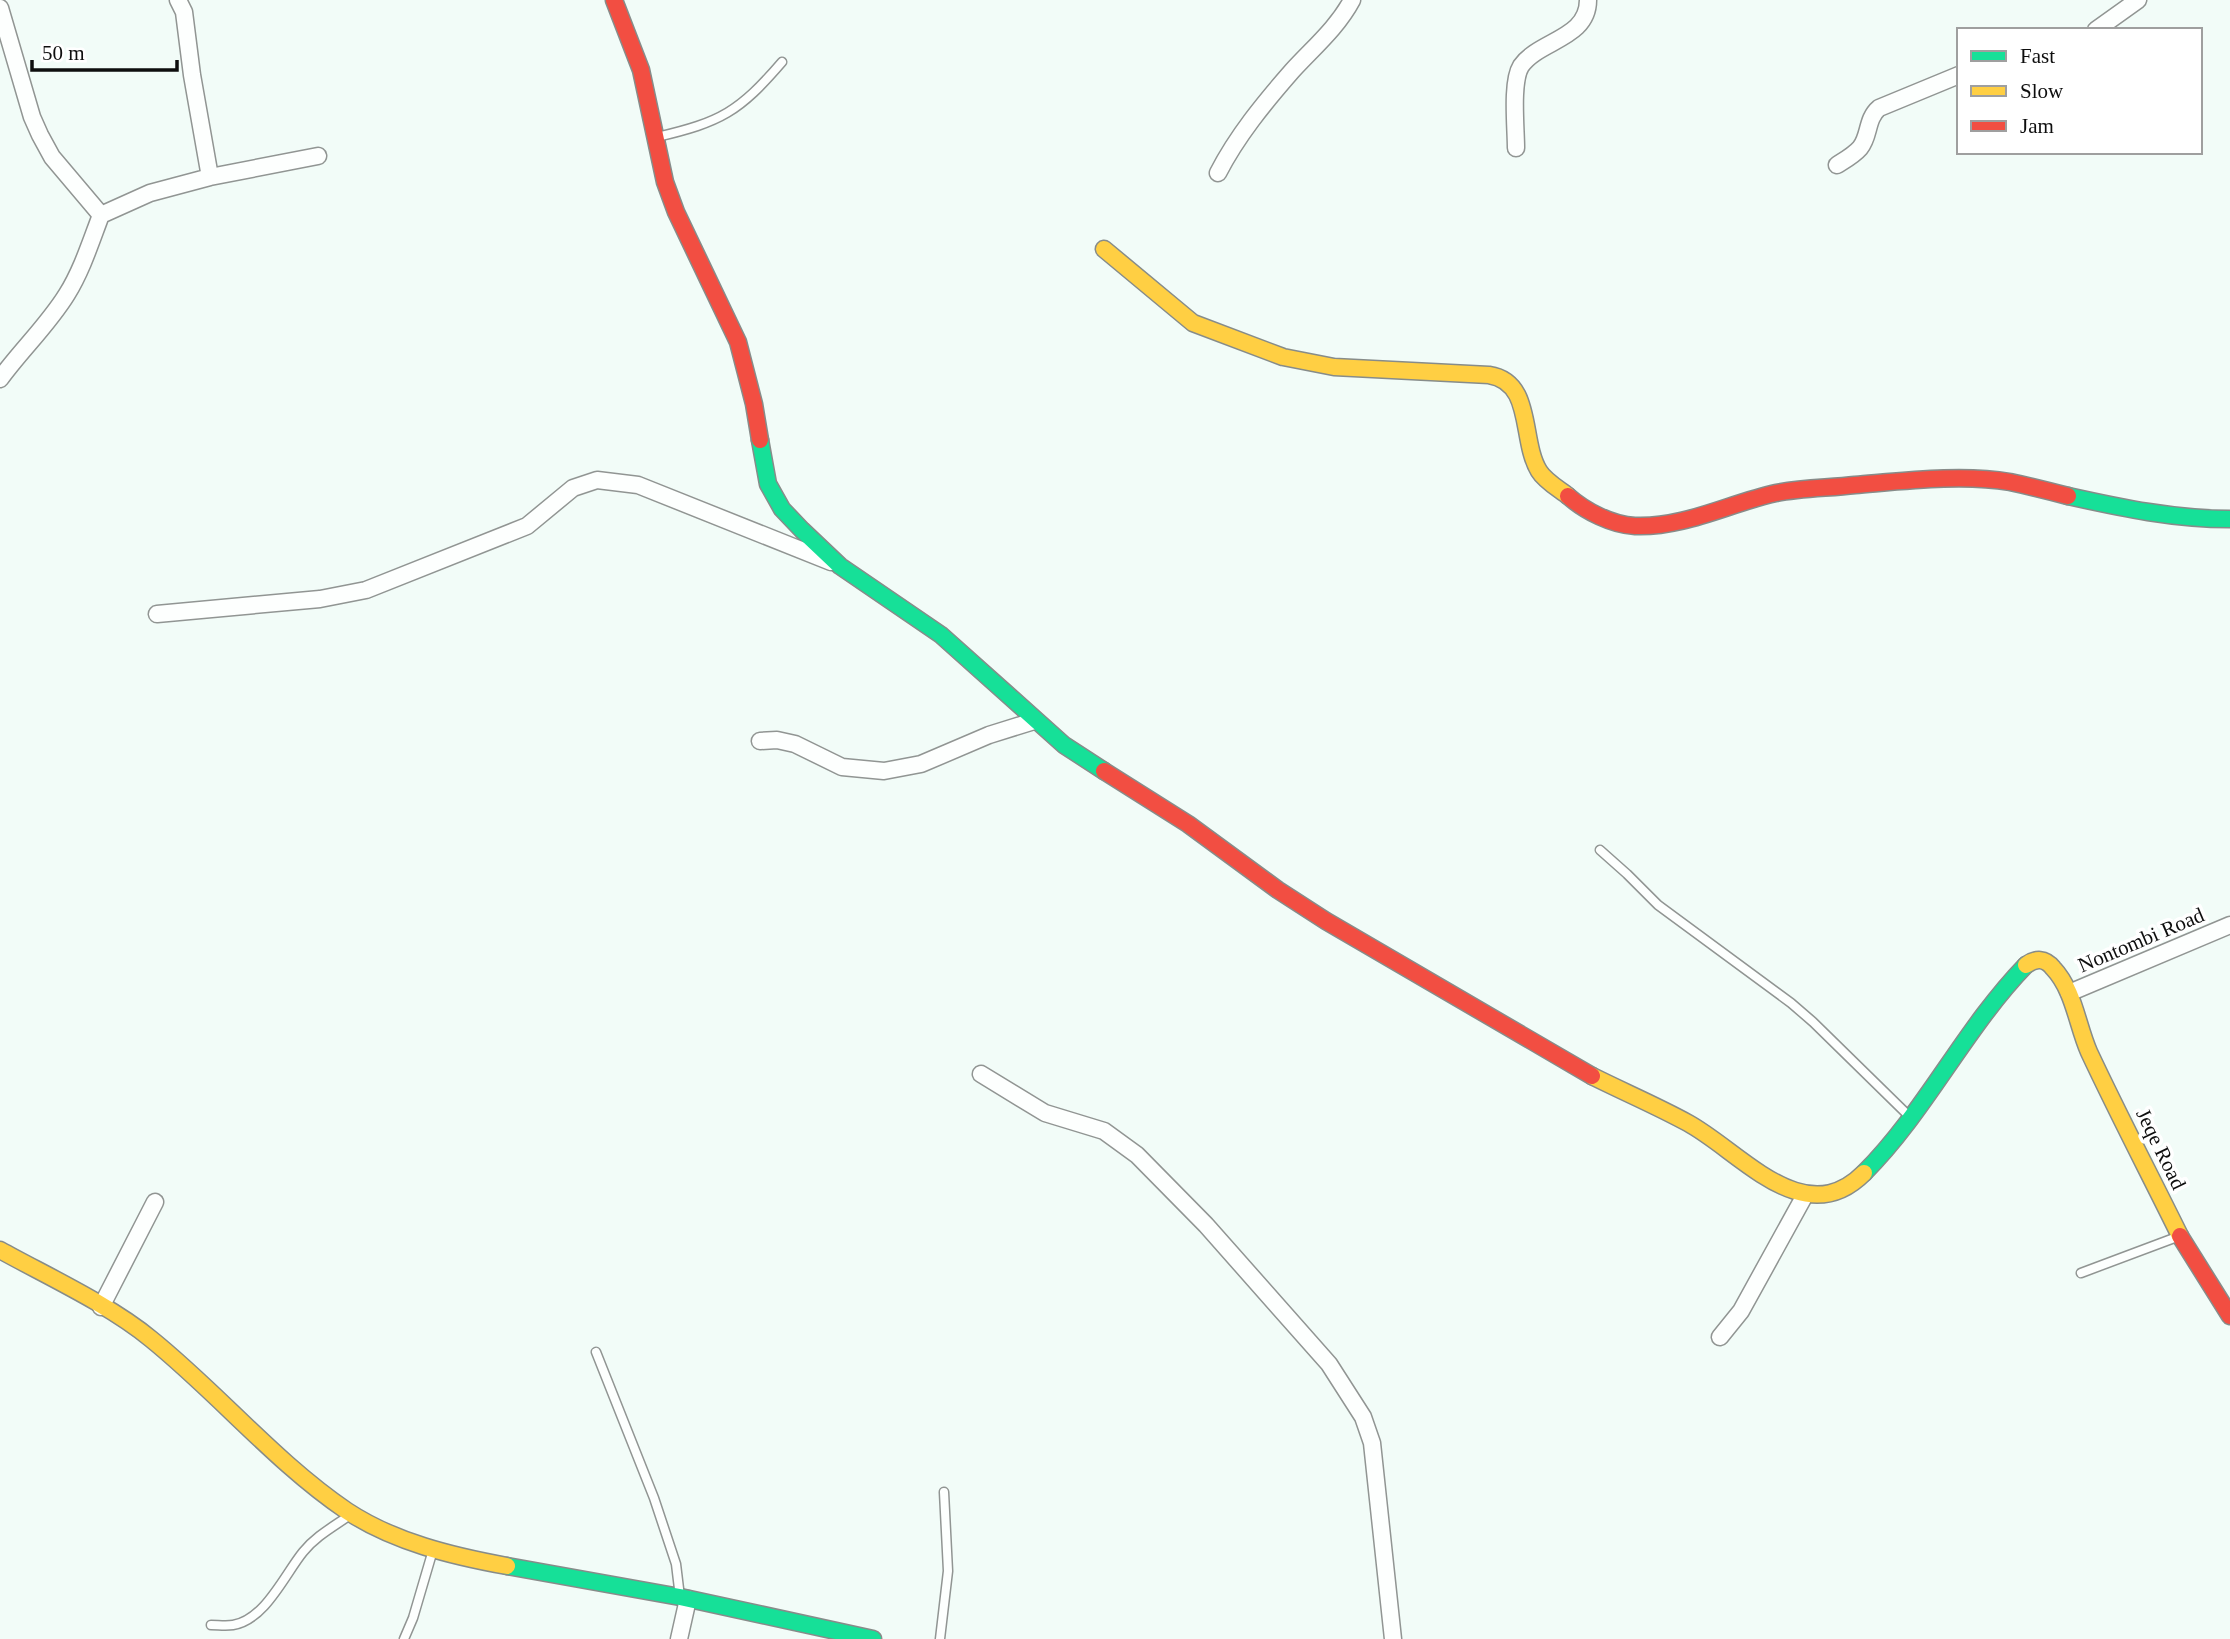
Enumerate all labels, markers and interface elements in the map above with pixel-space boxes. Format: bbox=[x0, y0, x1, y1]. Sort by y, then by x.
scale bar bbox=[32, 28, 177, 72]
legend bbox=[1957, 28, 2202, 154]
text: 50 m bbox=[42, 41, 85, 65]
text: Fast bbox=[2020, 44, 2055, 68]
text: Slow bbox=[2020, 79, 2064, 103]
text: Jam bbox=[2020, 114, 2054, 138]
street label: Nontombi Road bbox=[2074, 902, 2208, 977]
street label: Jeqe Road bbox=[2131, 1105, 2191, 1194]

